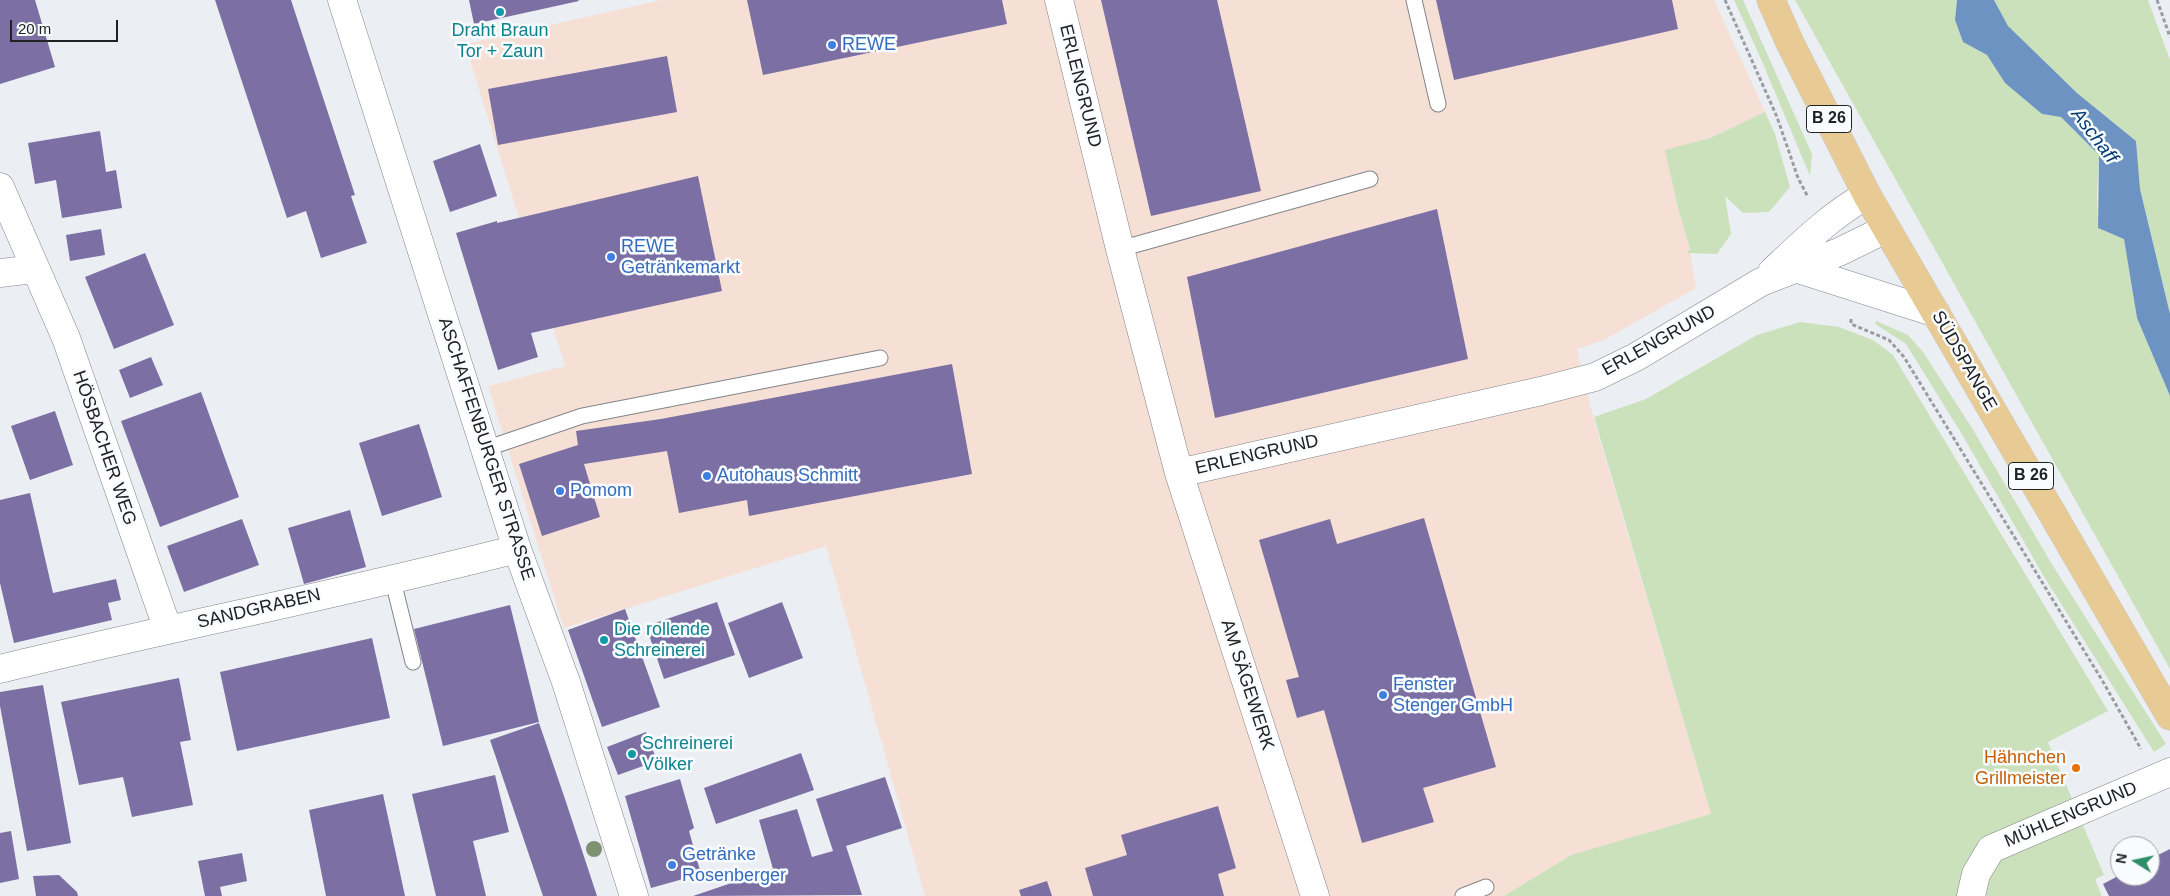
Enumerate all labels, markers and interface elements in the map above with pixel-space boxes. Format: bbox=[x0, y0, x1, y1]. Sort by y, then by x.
marker: Draht Braun Tor + Zaun bbox=[494, 6, 506, 18]
scale bar bbox=[12, 10, 120, 42]
text: 20 m bbox=[18, 20, 51, 37]
place label: Draht Braun Tor + Zaun bbox=[451, 20, 549, 62]
street label: ERLENGRUND bbox=[1054, 22, 1106, 150]
place label: REWE bbox=[842, 34, 896, 56]
marker: REWE bbox=[826, 39, 838, 51]
water label: Aschaff bbox=[2066, 104, 2122, 168]
road number: B 26 bbox=[1806, 106, 1852, 132]
place label: REWE Getränkemarkt bbox=[621, 236, 740, 278]
marker: REWE Getränkemarkt bbox=[605, 251, 617, 263]
street label: ERLENGRUND bbox=[1599, 301, 1719, 381]
street label: SÜDSPANGE bbox=[1927, 307, 2001, 415]
street label: ASCHAFFENBURGER STRASSE bbox=[433, 315, 539, 583]
street label: HÖSBACHER WEG bbox=[67, 368, 141, 528]
street label: ERLENGRUND bbox=[1193, 430, 1321, 480]
road number: B 26 bbox=[2008, 462, 2054, 490]
place label: Autohaus Schmitt bbox=[717, 465, 858, 487]
marker: Autohaus Schmitt bbox=[701, 470, 713, 482]
place label: Pomom bbox=[570, 480, 632, 502]
marker: Pomom bbox=[554, 485, 566, 497]
street label: SANDGRABEN bbox=[195, 584, 323, 634]
street label: AM SÄGEWERK bbox=[1216, 617, 1278, 753]
place label: Die rollende Schreinerei bbox=[614, 619, 710, 662]
marker: Die rollende Schreinerei bbox=[598, 634, 610, 646]
place label: Fenster Stenger GmbH bbox=[1393, 674, 1513, 716]
marker: Fenster Stenger GmbH bbox=[1377, 689, 1389, 701]
place label: Schreinerei Völker bbox=[642, 733, 733, 776]
place label: Hähnchen Grillmeister bbox=[1975, 747, 2066, 790]
marker: Schreinerei Völker bbox=[626, 748, 638, 760]
marker: Hähnchen Grillmeister bbox=[2070, 762, 2082, 774]
street label: MÜHLENGRUND bbox=[2001, 777, 2141, 853]
north arrow bbox=[2110, 836, 2160, 886]
place label: Getränke Rosenberger bbox=[682, 844, 786, 886]
text: N bbox=[2112, 852, 2130, 865]
marker: Getränke Rosenberger bbox=[666, 859, 678, 871]

